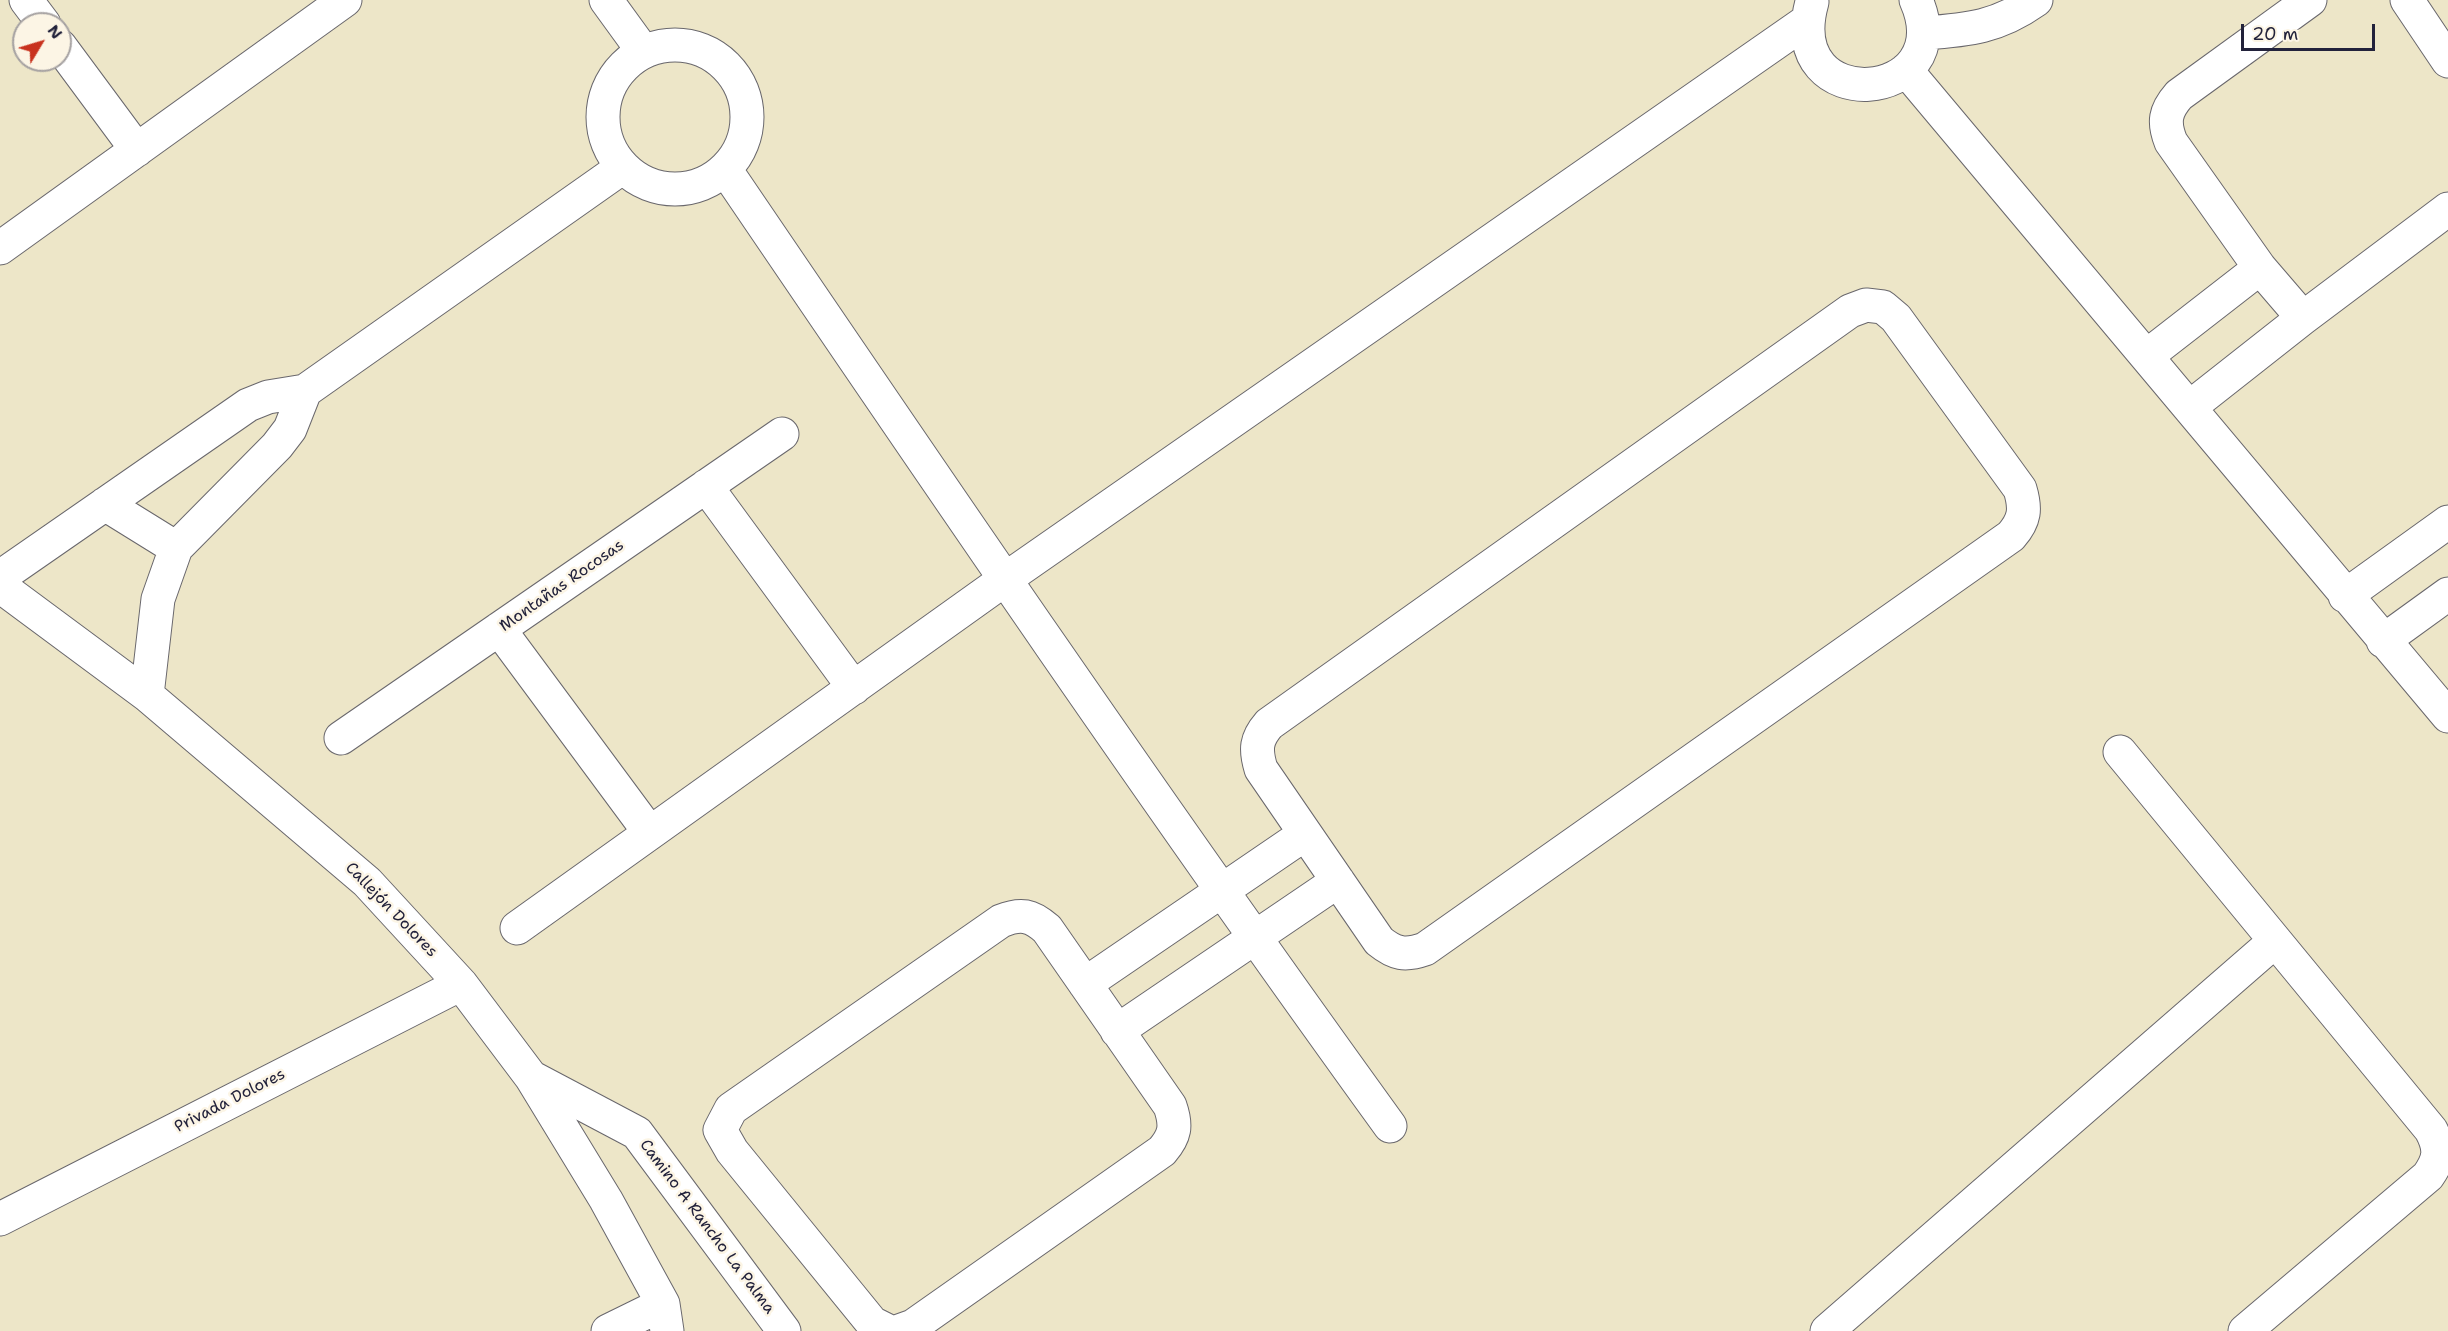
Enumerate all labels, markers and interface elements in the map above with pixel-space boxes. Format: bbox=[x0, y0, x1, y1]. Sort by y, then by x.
north arrow bbox=[12, 12, 72, 72]
scale bar bbox=[2244, 12, 2378, 50]
text: N bbox=[43, 20, 67, 43]
text: 20 m bbox=[2252, 22, 2298, 46]
street label: Montañas Rocosas bbox=[496, 536, 628, 636]
street label: Callejón Dolores bbox=[341, 859, 441, 961]
street label: Privada Dolores bbox=[171, 1065, 289, 1137]
street label: Camino A Rancho La Palma bbox=[635, 1136, 779, 1318]

